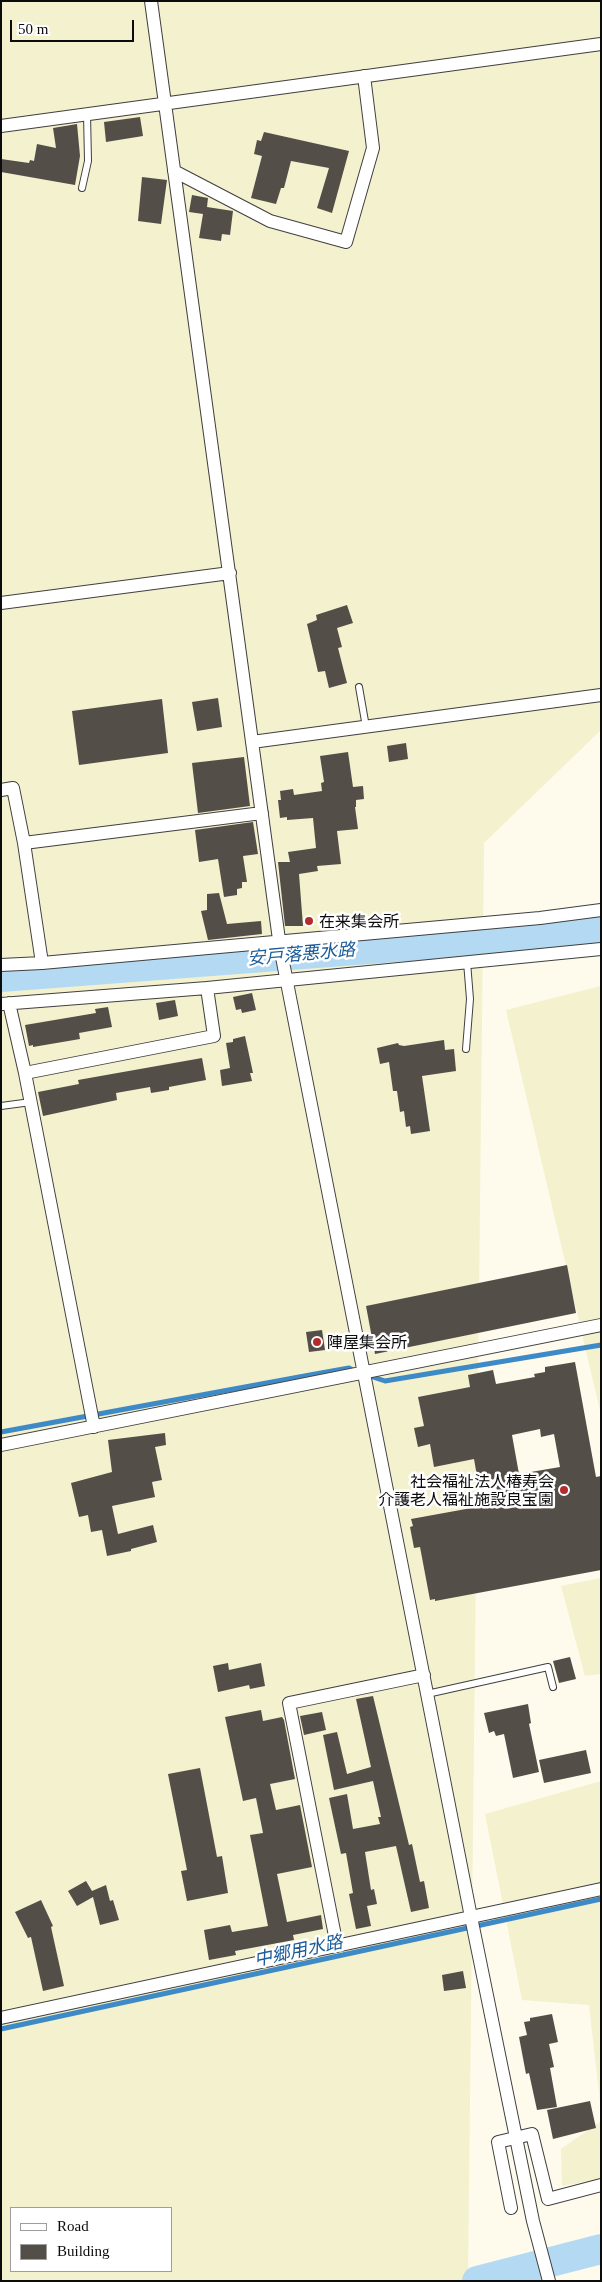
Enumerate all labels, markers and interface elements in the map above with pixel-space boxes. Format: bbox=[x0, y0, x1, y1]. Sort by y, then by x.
scale bar bbox=[12, 10, 136, 42]
text: 50 m bbox=[18, 21, 48, 37]
place label: 在来集会所 bbox=[319, 911, 399, 931]
marker: 在来集会所 bbox=[303, 915, 315, 927]
water label: 安戸落悪水路 bbox=[246, 938, 356, 968]
place label: 陣屋集会所 bbox=[327, 1332, 407, 1352]
marker: 陣屋集会所 bbox=[311, 1336, 323, 1348]
place label: 社会福祉法人椿寿会 介護老人福祉施設良宝園 bbox=[378, 1471, 554, 1509]
marker: 社会福祉法人椿寿会 介護老人福祉施設良宝園 bbox=[558, 1484, 570, 1496]
water label: 中郷用水路 bbox=[252, 1930, 344, 1970]
legend bbox=[10, 2207, 172, 2272]
text: Road bbox=[57, 2218, 89, 2234]
text: Building bbox=[57, 2243, 110, 2259]

